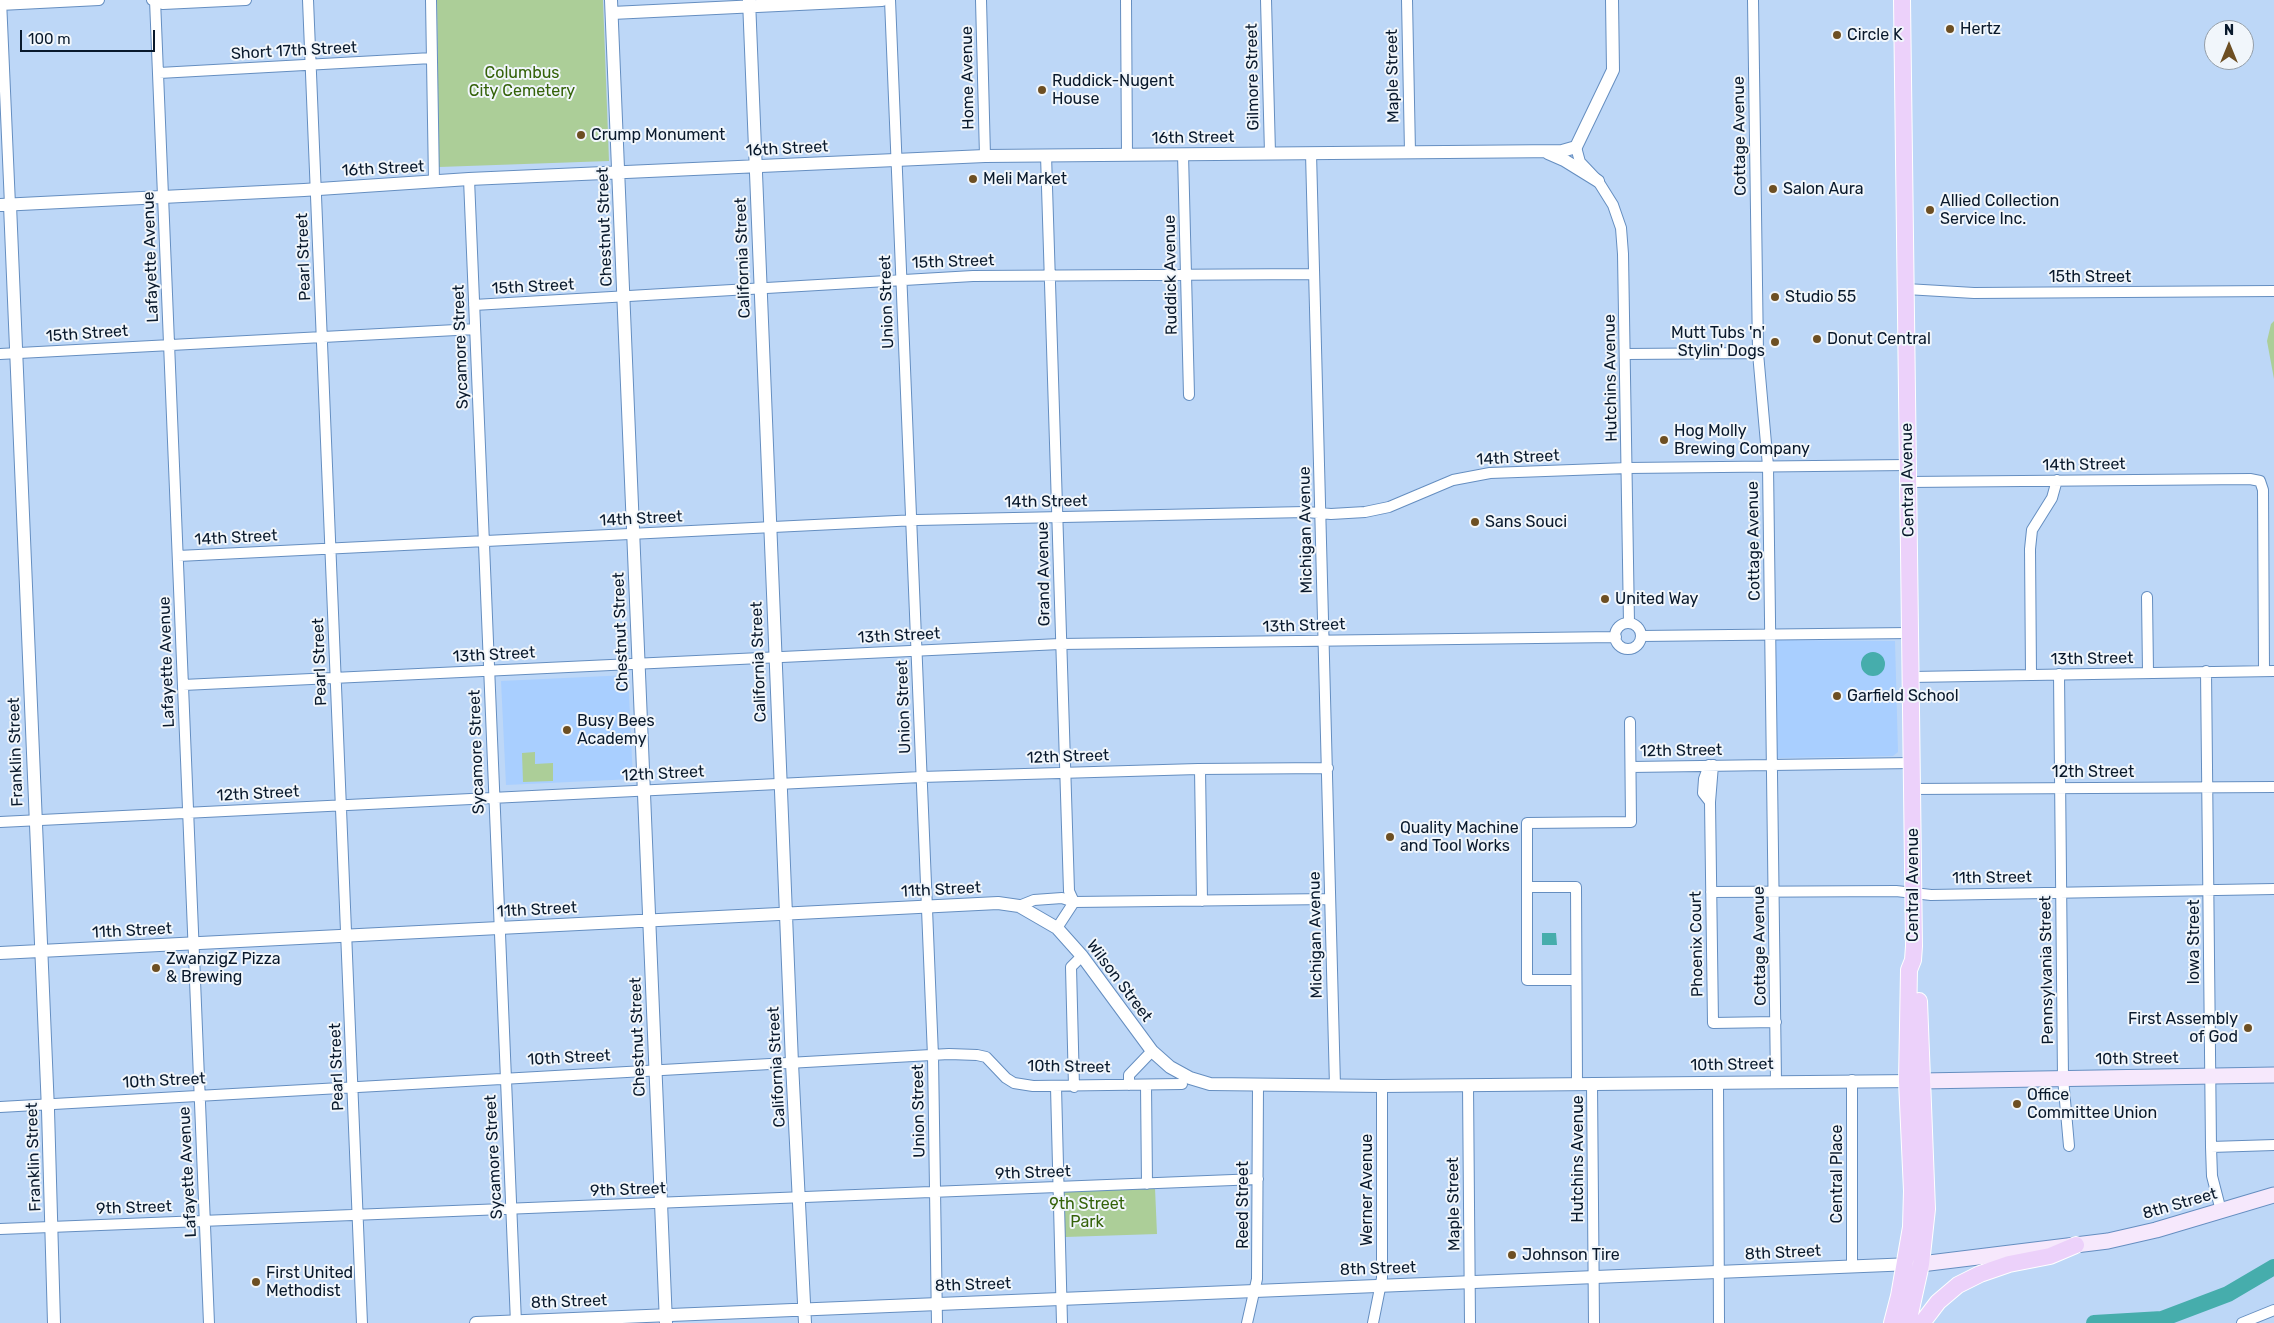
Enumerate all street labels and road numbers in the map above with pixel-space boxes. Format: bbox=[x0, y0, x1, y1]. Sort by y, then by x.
street label: Gilmore Street bbox=[1242, 23, 1264, 131]
street label: Home Avenue bbox=[957, 26, 979, 130]
street label: Maple Street bbox=[1383, 29, 1403, 123]
street label: Short 17th Street bbox=[230, 38, 358, 64]
street label: Cottage Avenue bbox=[1729, 76, 1751, 196]
street label: 16th Street bbox=[1152, 128, 1234, 148]
street label: 16th Street bbox=[745, 137, 829, 161]
street label: 16th Street bbox=[341, 157, 425, 181]
street label: Chestnut Street bbox=[593, 167, 617, 287]
street label: Lafayette Avenue bbox=[139, 191, 163, 323]
street label: California Street bbox=[731, 197, 755, 319]
street label: Pearl Street bbox=[293, 213, 315, 301]
street label: Ruddick Avenue bbox=[1160, 215, 1182, 335]
street label: 15th Street bbox=[911, 251, 995, 273]
street label: Union Street bbox=[876, 255, 898, 349]
street label: 15th Street bbox=[2049, 267, 2131, 287]
street label: 15th Street bbox=[491, 275, 575, 299]
street label: Sycamore Street bbox=[449, 284, 473, 410]
street label: Hutchins Avenue bbox=[1600, 314, 1622, 442]
street label: 15th Street bbox=[45, 322, 129, 346]
street label: Central Avenue bbox=[1897, 423, 1919, 537]
street label: 14th Street bbox=[1476, 446, 1560, 470]
street label: 14th Street bbox=[2042, 455, 2126, 475]
street label: Michigan Avenue bbox=[1295, 466, 1317, 594]
street label: Cottage Avenue bbox=[1743, 481, 1765, 601]
street label: 14th Street bbox=[1004, 492, 1088, 512]
street label: 14th Street bbox=[599, 507, 683, 531]
street label: Grand Avenue bbox=[1033, 521, 1055, 627]
street label: 14th Street bbox=[194, 526, 278, 550]
street label: Chestnut Street bbox=[609, 572, 633, 692]
street label: Lafayette Avenue bbox=[155, 596, 179, 728]
street label: California Street bbox=[747, 601, 771, 723]
street label: 13th Street bbox=[1262, 615, 1346, 637]
street label: Pearl Street bbox=[309, 618, 331, 706]
street label: 13th Street bbox=[857, 624, 941, 648]
street label: 13th Street bbox=[452, 643, 536, 667]
street label: 13th Street bbox=[2051, 649, 2133, 669]
street label: Union Street bbox=[893, 660, 915, 754]
street label: Sycamore Street bbox=[465, 689, 489, 815]
street label: Franklin Street bbox=[4, 697, 28, 807]
street label: 12th Street bbox=[1640, 741, 1722, 761]
street label: 12th Street bbox=[1026, 746, 1110, 768]
street label: 12th Street bbox=[621, 762, 705, 786]
street label: 12th Street bbox=[2052, 762, 2134, 782]
street label: 12th Street bbox=[216, 782, 300, 806]
street label: Central Avenue bbox=[1903, 828, 1923, 942]
street label: 11th Street bbox=[1952, 868, 2032, 888]
street label: Michigan Avenue bbox=[1305, 871, 1327, 999]
street label: 11th Street bbox=[901, 878, 981, 902]
street label: Cottage Avenue bbox=[1749, 886, 1771, 1006]
street label: Phoenix Court bbox=[1686, 891, 1708, 997]
street label: Pennsylvania Street bbox=[2036, 895, 2058, 1045]
street label: 11th Street bbox=[497, 898, 577, 922]
street label: Iowa Street bbox=[2184, 900, 2204, 984]
street label: 11th Street bbox=[92, 919, 172, 943]
street label: Wilson Street bbox=[1082, 936, 1156, 1026]
street label: Chestnut Street bbox=[626, 977, 650, 1097]
street label: California Street bbox=[764, 1006, 790, 1128]
street label: Pearl Street bbox=[326, 1023, 348, 1111]
street label: 10th Street bbox=[527, 1046, 611, 1070]
street label: 10th Street bbox=[2095, 1049, 2179, 1069]
street label: 10th Street bbox=[1690, 1055, 1774, 1075]
street label: 10th Street bbox=[1027, 1057, 1111, 1077]
street label: Union Street bbox=[909, 1064, 929, 1158]
street label: 10th Street bbox=[122, 1069, 206, 1093]
street label: Sycamore Street bbox=[481, 1094, 507, 1220]
street label: Hutchins Avenue bbox=[1568, 1095, 1588, 1223]
street label: Franklin Street bbox=[22, 1102, 46, 1212]
street label: Lafayette Avenue bbox=[175, 1106, 201, 1238]
street label: Central Place bbox=[1827, 1125, 1847, 1223]
street label: Werner Avenue bbox=[1357, 1134, 1377, 1246]
street label: Maple Street bbox=[1444, 1157, 1464, 1251]
street label: Reed Street bbox=[1233, 1161, 1253, 1249]
street label: 9th Street bbox=[995, 1162, 1071, 1184]
street label: 9th Street bbox=[590, 1179, 666, 1201]
street label: 8th Street bbox=[2141, 1184, 2219, 1224]
street label: 9th Street bbox=[96, 1197, 172, 1219]
street label: 8th Street bbox=[1744, 1241, 1822, 1265]
street label: 8th Street bbox=[1340, 1258, 1416, 1280]
street label: 8th Street bbox=[935, 1274, 1011, 1296]
street label: 8th Street bbox=[531, 1291, 607, 1313]

